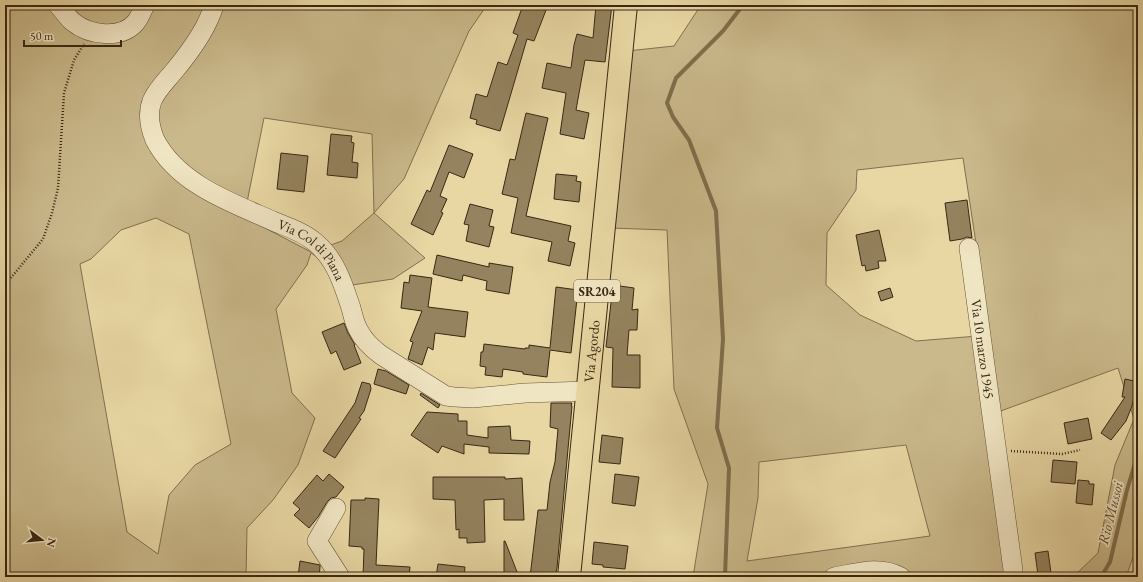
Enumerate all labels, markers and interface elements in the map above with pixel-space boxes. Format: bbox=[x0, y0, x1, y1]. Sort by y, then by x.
scale bar bbox=[24, 22, 121, 48]
text: 50 m bbox=[30, 28, 54, 44]
street label: Via Col di Piana bbox=[275, 215, 349, 284]
road number: SR204 bbox=[574, 280, 620, 302]
street label: Via 10 marzo 1945 bbox=[967, 298, 999, 400]
street label: Via Agordo bbox=[579, 319, 604, 383]
water label: Rio Mussoi bbox=[1093, 479, 1127, 546]
north arrow bbox=[22, 520, 62, 560]
text: N bbox=[44, 537, 60, 549]

